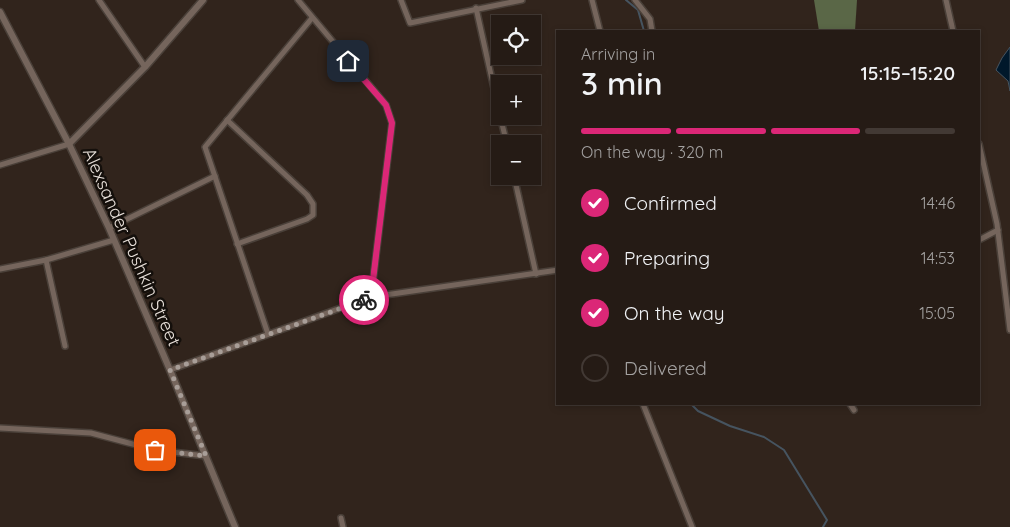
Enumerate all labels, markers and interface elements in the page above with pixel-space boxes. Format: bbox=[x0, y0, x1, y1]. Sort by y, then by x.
map controls bbox=[491, 15, 541, 185]
button: locate bbox=[491, 15, 541, 65]
pin bbox=[327, 40, 369, 82]
text: Arriving in bbox=[581, 44, 655, 64]
icon: home bbox=[334, 47, 362, 75]
text: 15:15–15:20 bbox=[860, 61, 955, 85]
text: 3 min bbox=[581, 63, 663, 103]
button: + bbox=[491, 75, 541, 125]
button: − bbox=[491, 135, 541, 185]
text: On the way · 320 m bbox=[581, 142, 723, 162]
street label: Alexsander Pushkin Street bbox=[78, 144, 186, 350]
icon: check bbox=[581, 189, 609, 217]
text: Confirmed bbox=[624, 191, 717, 215]
text: 14:46 bbox=[921, 193, 955, 213]
icon: check bbox=[581, 244, 609, 272]
text: Preparing bbox=[624, 246, 710, 270]
text: 14:53 bbox=[921, 248, 955, 268]
courier bbox=[339, 275, 389, 325]
icon: bike bbox=[350, 286, 378, 314]
icon: check bbox=[581, 299, 609, 327]
text: On the way bbox=[624, 301, 725, 325]
text: 15:05 bbox=[919, 303, 955, 323]
text: Delivered bbox=[624, 356, 707, 380]
pin bbox=[134, 429, 176, 471]
icon: bag bbox=[141, 436, 169, 464]

